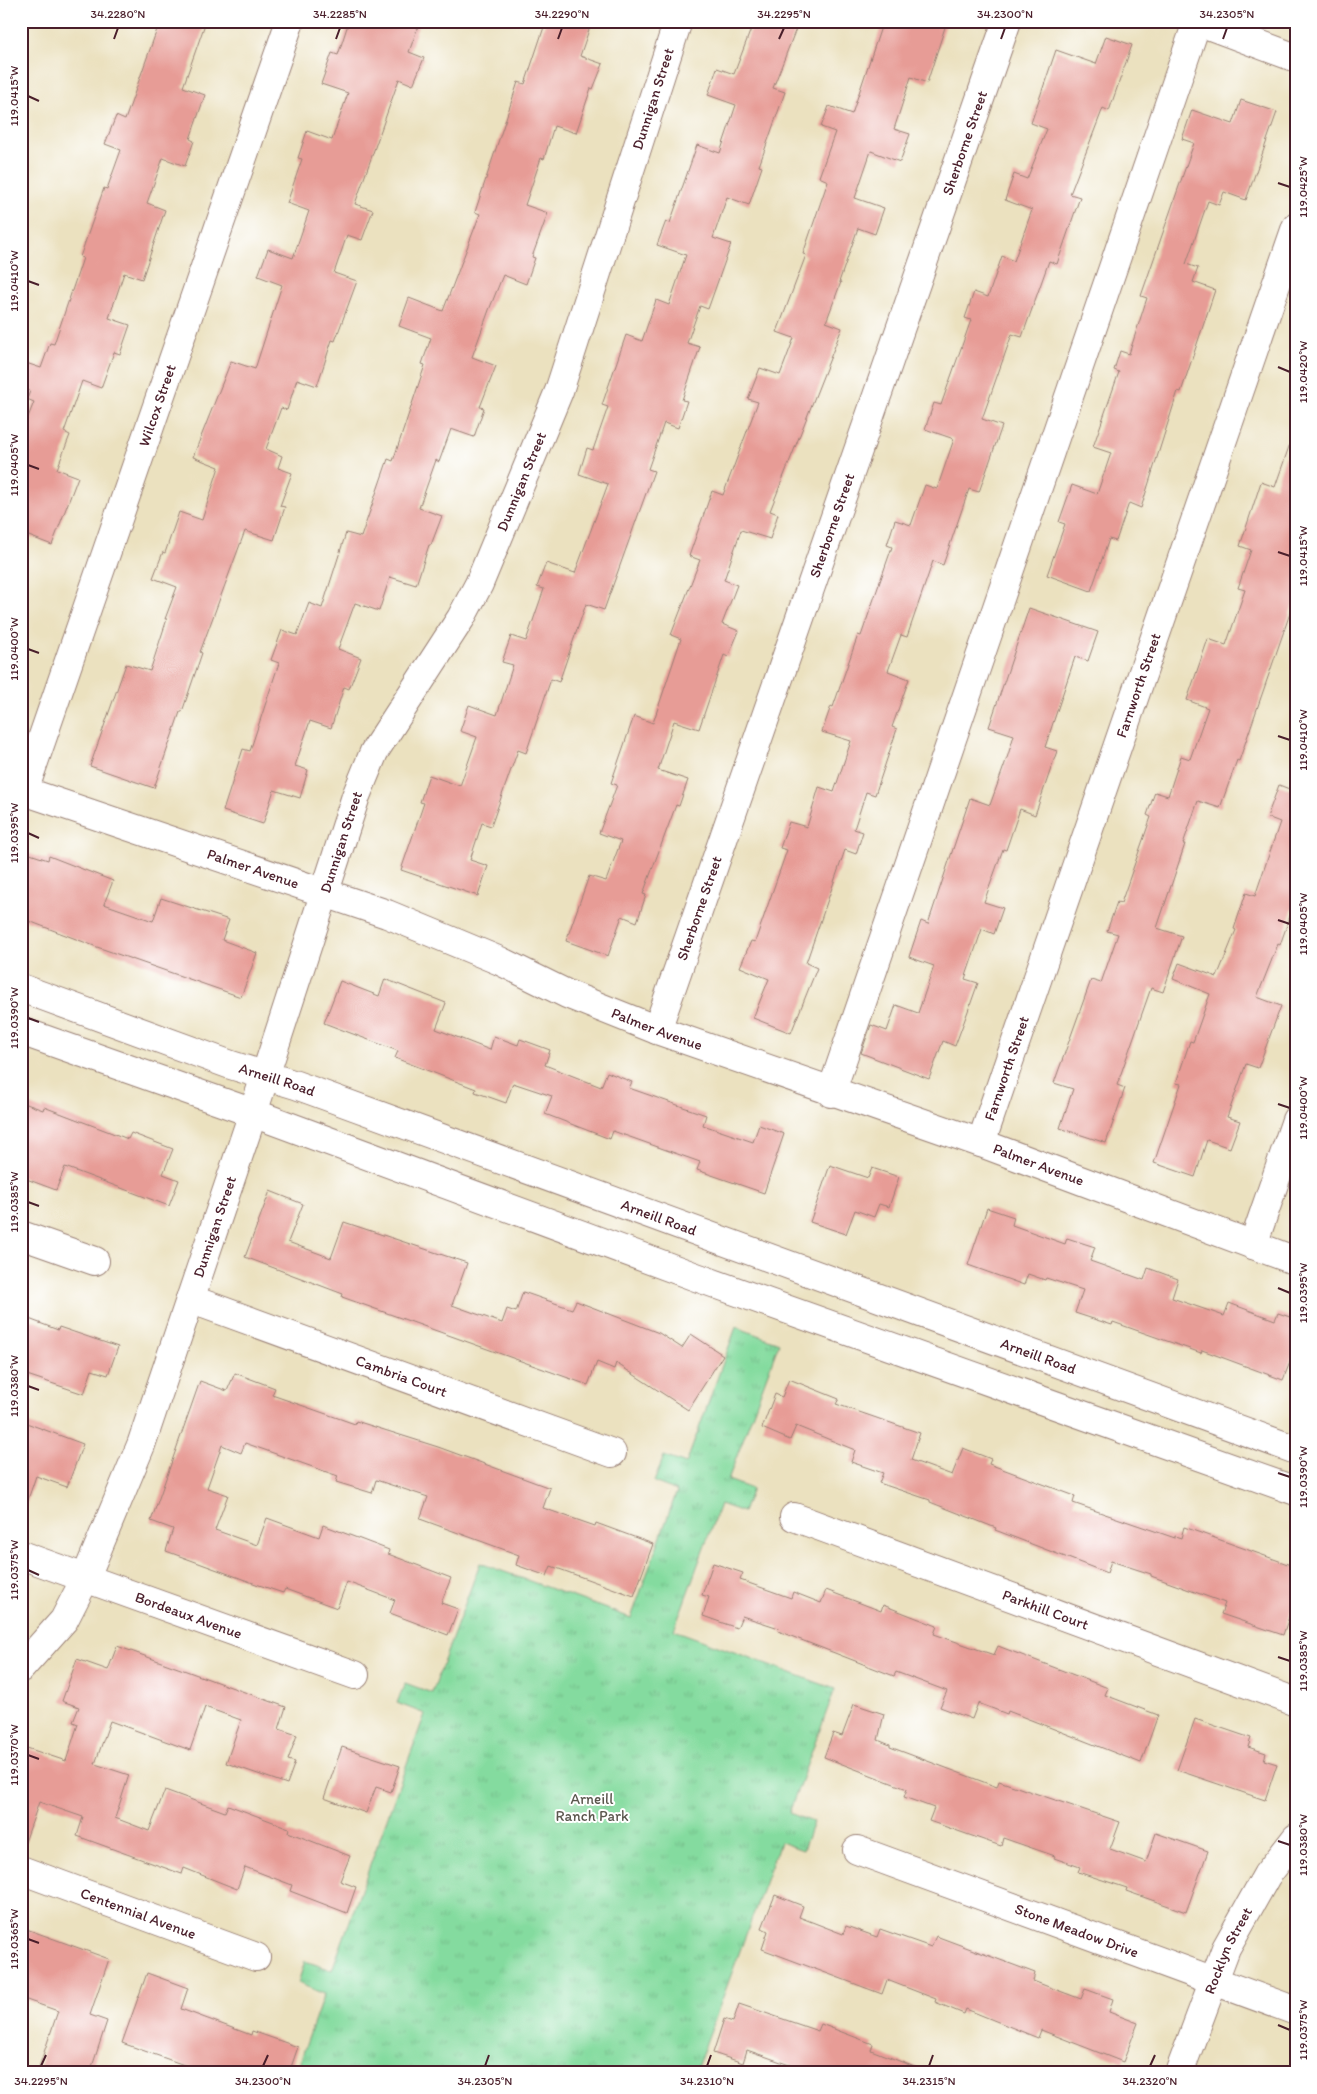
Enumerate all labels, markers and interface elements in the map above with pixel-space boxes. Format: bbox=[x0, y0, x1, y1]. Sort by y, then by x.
text: 34.2280°N bbox=[91, 7, 145, 21]
text: 34.2285°N bbox=[313, 7, 367, 21]
text: 34.2290°N bbox=[535, 7, 589, 21]
text: 34.2295°N bbox=[757, 7, 811, 21]
text: 34.2300°N bbox=[977, 7, 1033, 21]
text: 34.2305°N bbox=[1200, 7, 1254, 21]
street label: Dunnigan Street bbox=[628, 45, 678, 152]
text: 119.0415°W bbox=[7, 66, 21, 126]
street label: Sherborne Street bbox=[938, 88, 991, 197]
text: 119.0425°W bbox=[1296, 156, 1310, 218]
text: 119.0410°W bbox=[7, 250, 21, 312]
text: 119.0420°W bbox=[1296, 341, 1310, 403]
street label: Wilcox Street bbox=[135, 361, 180, 449]
street label: Dunnigan Street bbox=[493, 429, 550, 534]
text: 119.0405°W bbox=[7, 434, 21, 496]
street label: Sherborne Street bbox=[806, 471, 859, 580]
text: 119.0415°W bbox=[1296, 526, 1310, 586]
text: 119.0400°W bbox=[7, 617, 21, 681]
street label: Farnworth Street bbox=[1112, 630, 1165, 740]
text: 119.0410°W bbox=[1296, 709, 1310, 771]
street label: Dunnigan Street bbox=[316, 788, 366, 895]
text: 119.0395°W bbox=[7, 803, 21, 863]
street label: Palmer Avenue bbox=[205, 845, 301, 893]
street label: Sherborne Street bbox=[673, 853, 726, 963]
text: 119.0405°W bbox=[1296, 893, 1310, 955]
text: 119.0390°W bbox=[7, 987, 21, 1049]
street label: Palmer Avenue bbox=[609, 1004, 705, 1054]
street label: Farnworth Street bbox=[980, 1013, 1033, 1123]
street label: Arneill Road bbox=[237, 1059, 318, 1100]
text: 119.0400°W bbox=[1296, 1076, 1310, 1140]
street label: Palmer Avenue bbox=[991, 1139, 1087, 1190]
text: 119.0385°W bbox=[7, 1172, 21, 1232]
street label: Dunnigan Street bbox=[189, 1173, 240, 1280]
street label: Arneill Road bbox=[619, 1195, 699, 1239]
text: 119.0395°W bbox=[1296, 1263, 1310, 1323]
street label: Arneill Road bbox=[998, 1334, 1079, 1378]
street label: Cambria Court bbox=[353, 1351, 450, 1401]
text: 119.0380°W bbox=[7, 1355, 21, 1417]
text: 119.0390°W bbox=[1296, 1446, 1310, 1508]
text: 119.0375°W bbox=[7, 1540, 21, 1600]
street label: Parkhill Court bbox=[1000, 1586, 1091, 1634]
street label: Bordeaux Avenue bbox=[133, 1588, 244, 1643]
text: 119.0385°W bbox=[1296, 1631, 1310, 1691]
text: 119.0370°W bbox=[7, 1724, 21, 1786]
park label: Arneill Ranch Park bbox=[555, 1790, 629, 1825]
text: 119.0380°W bbox=[1296, 1814, 1310, 1876]
street label: Centennial Avenue bbox=[78, 1884, 199, 1943]
street label: Stone Meadow Drive bbox=[1012, 1900, 1141, 1961]
street label: Rocklyn Street bbox=[1200, 1904, 1256, 1997]
text: 119.0365°W bbox=[7, 1909, 21, 1969]
text: 119.0375°W bbox=[1296, 2000, 1310, 2060]
text: 34.2295°N bbox=[14, 2074, 68, 2088]
text: 34.2300°N bbox=[235, 2074, 291, 2088]
text: 34.2305°N bbox=[458, 2074, 512, 2088]
text: 34.2310°N bbox=[680, 2074, 734, 2088]
text: 34.2315°N bbox=[902, 2074, 956, 2088]
text: 34.2320°N bbox=[1123, 2074, 1177, 2088]

